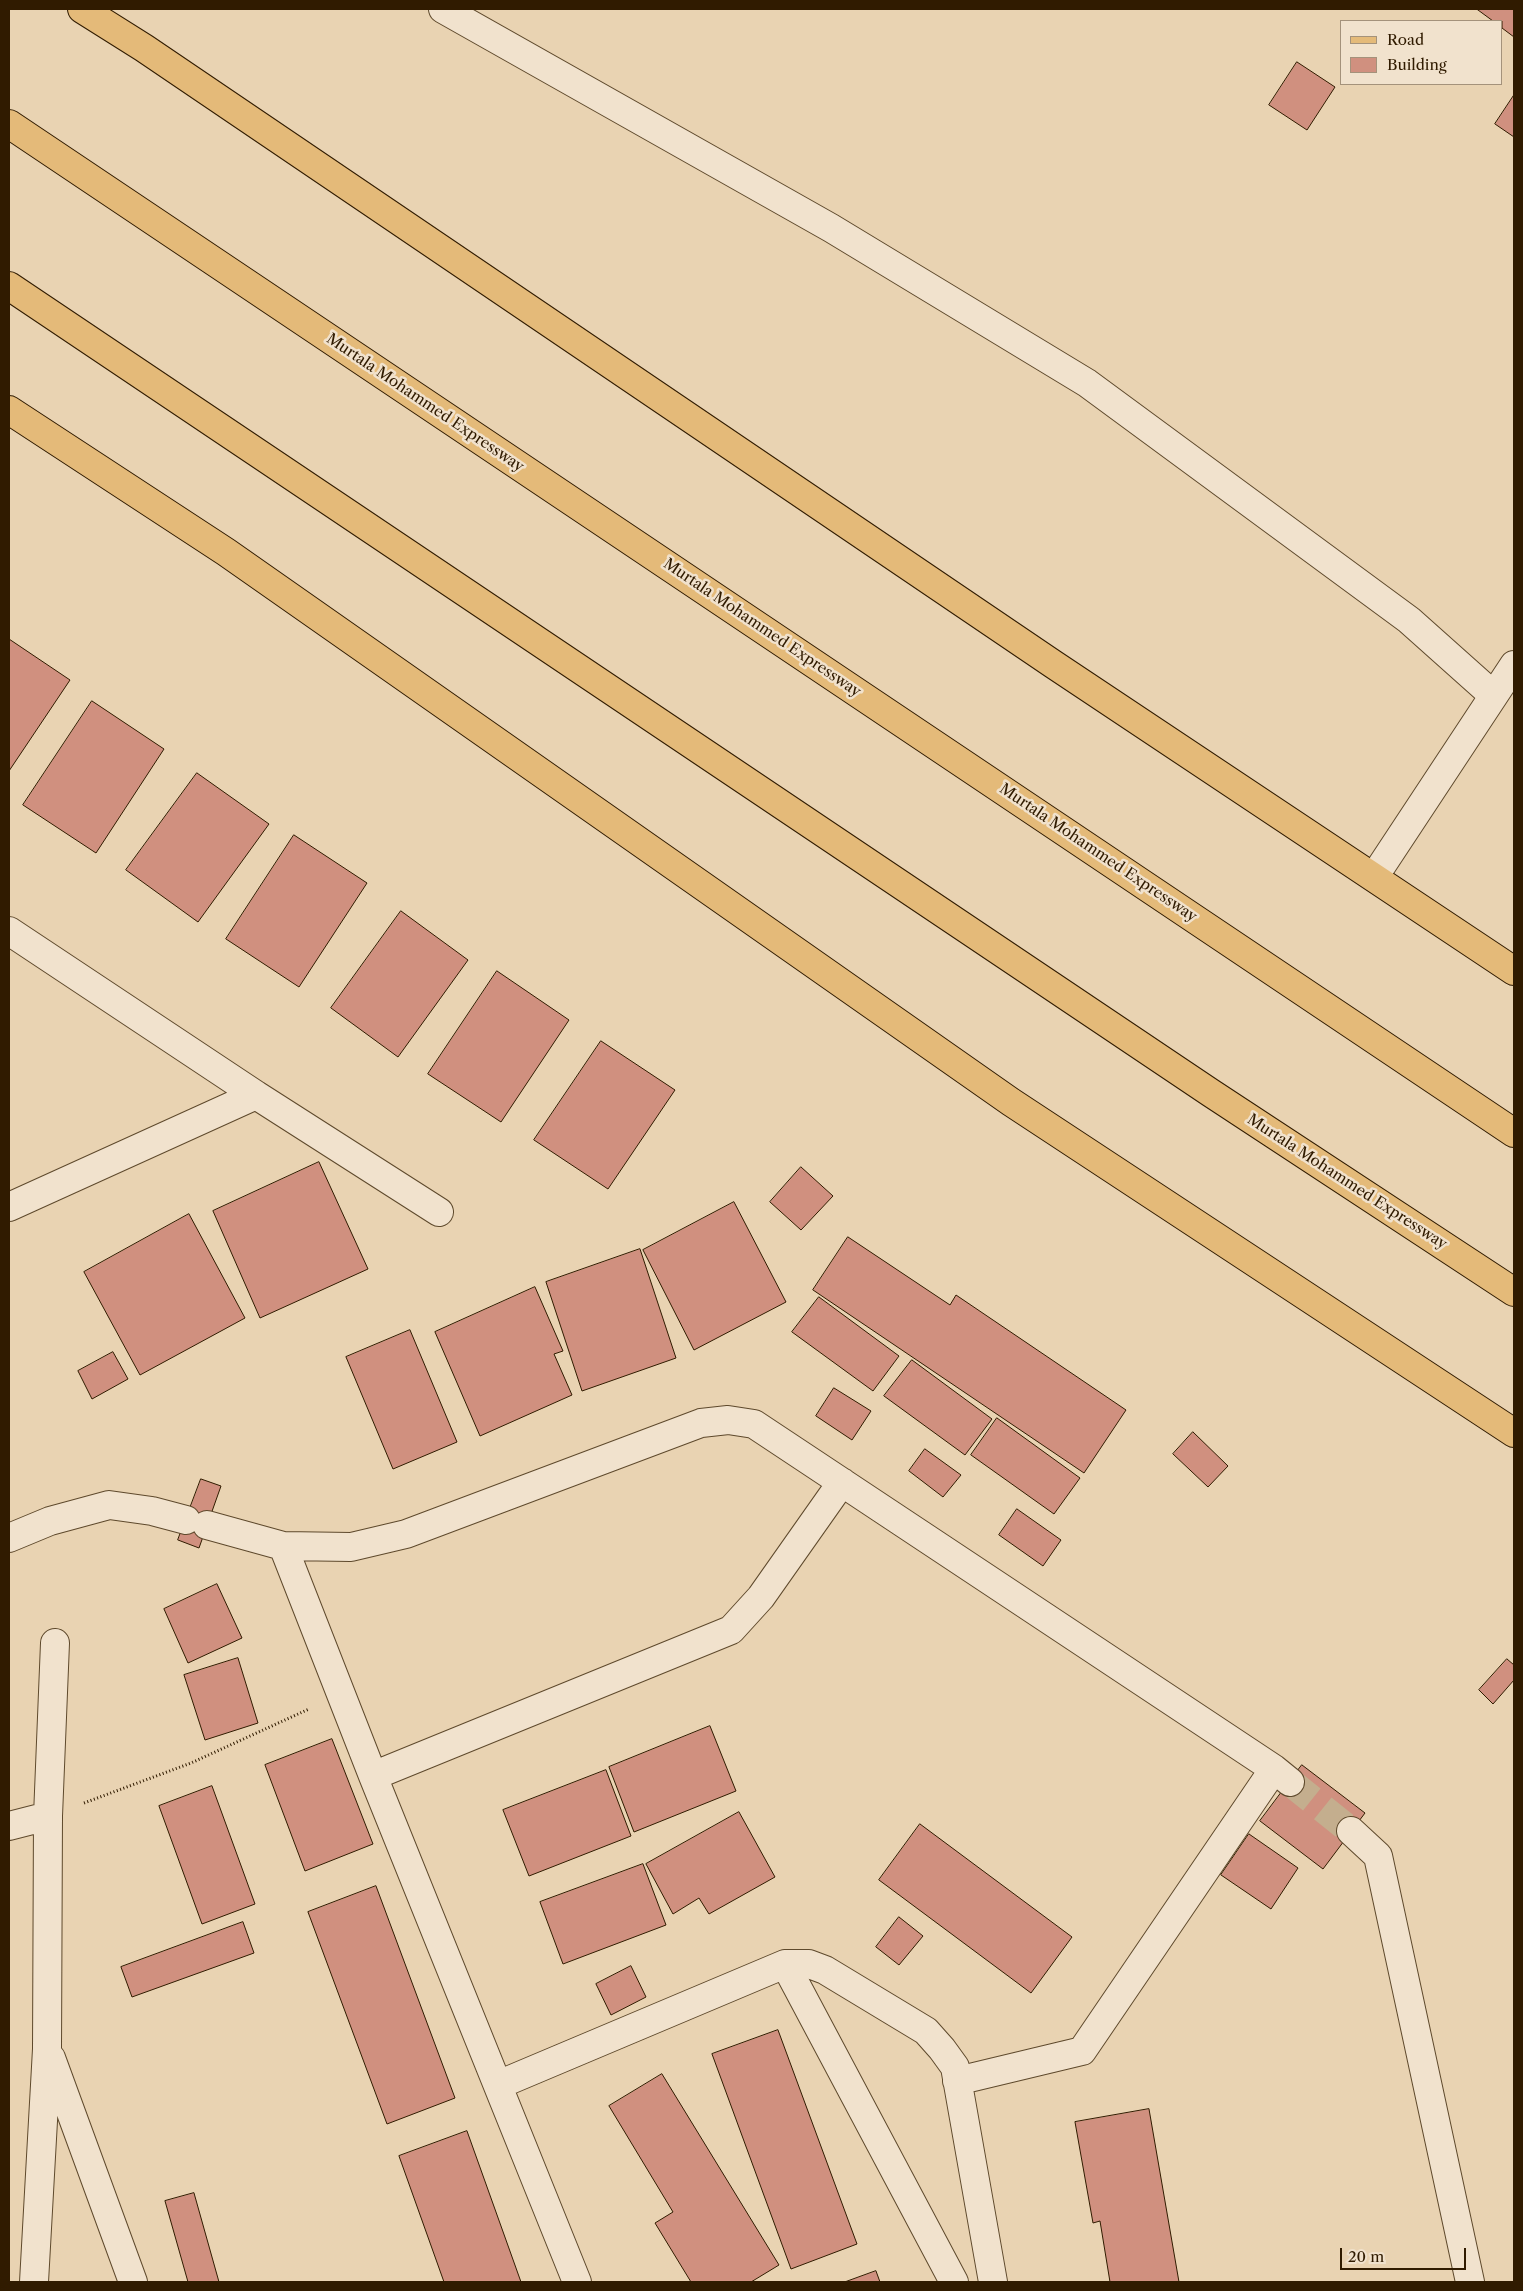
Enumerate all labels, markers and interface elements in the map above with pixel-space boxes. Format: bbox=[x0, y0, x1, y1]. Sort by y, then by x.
legend bbox=[1340, 20, 1503, 85]
text: Road bbox=[1387, 30, 1424, 49]
text: Building bbox=[1387, 55, 1447, 74]
street label: Murtala Mohammed Expressway bbox=[323, 330, 527, 476]
street label: Murtala Mohammed Expressway bbox=[660, 555, 864, 701]
street label: Murtala Mohammed Expressway bbox=[996, 780, 1200, 926]
street label: Murtala Mohammed Expressway bbox=[1244, 1111, 1450, 1253]
scale bar bbox=[1343, 2238, 1469, 2270]
text: 20 m bbox=[1348, 2247, 1384, 2266]

